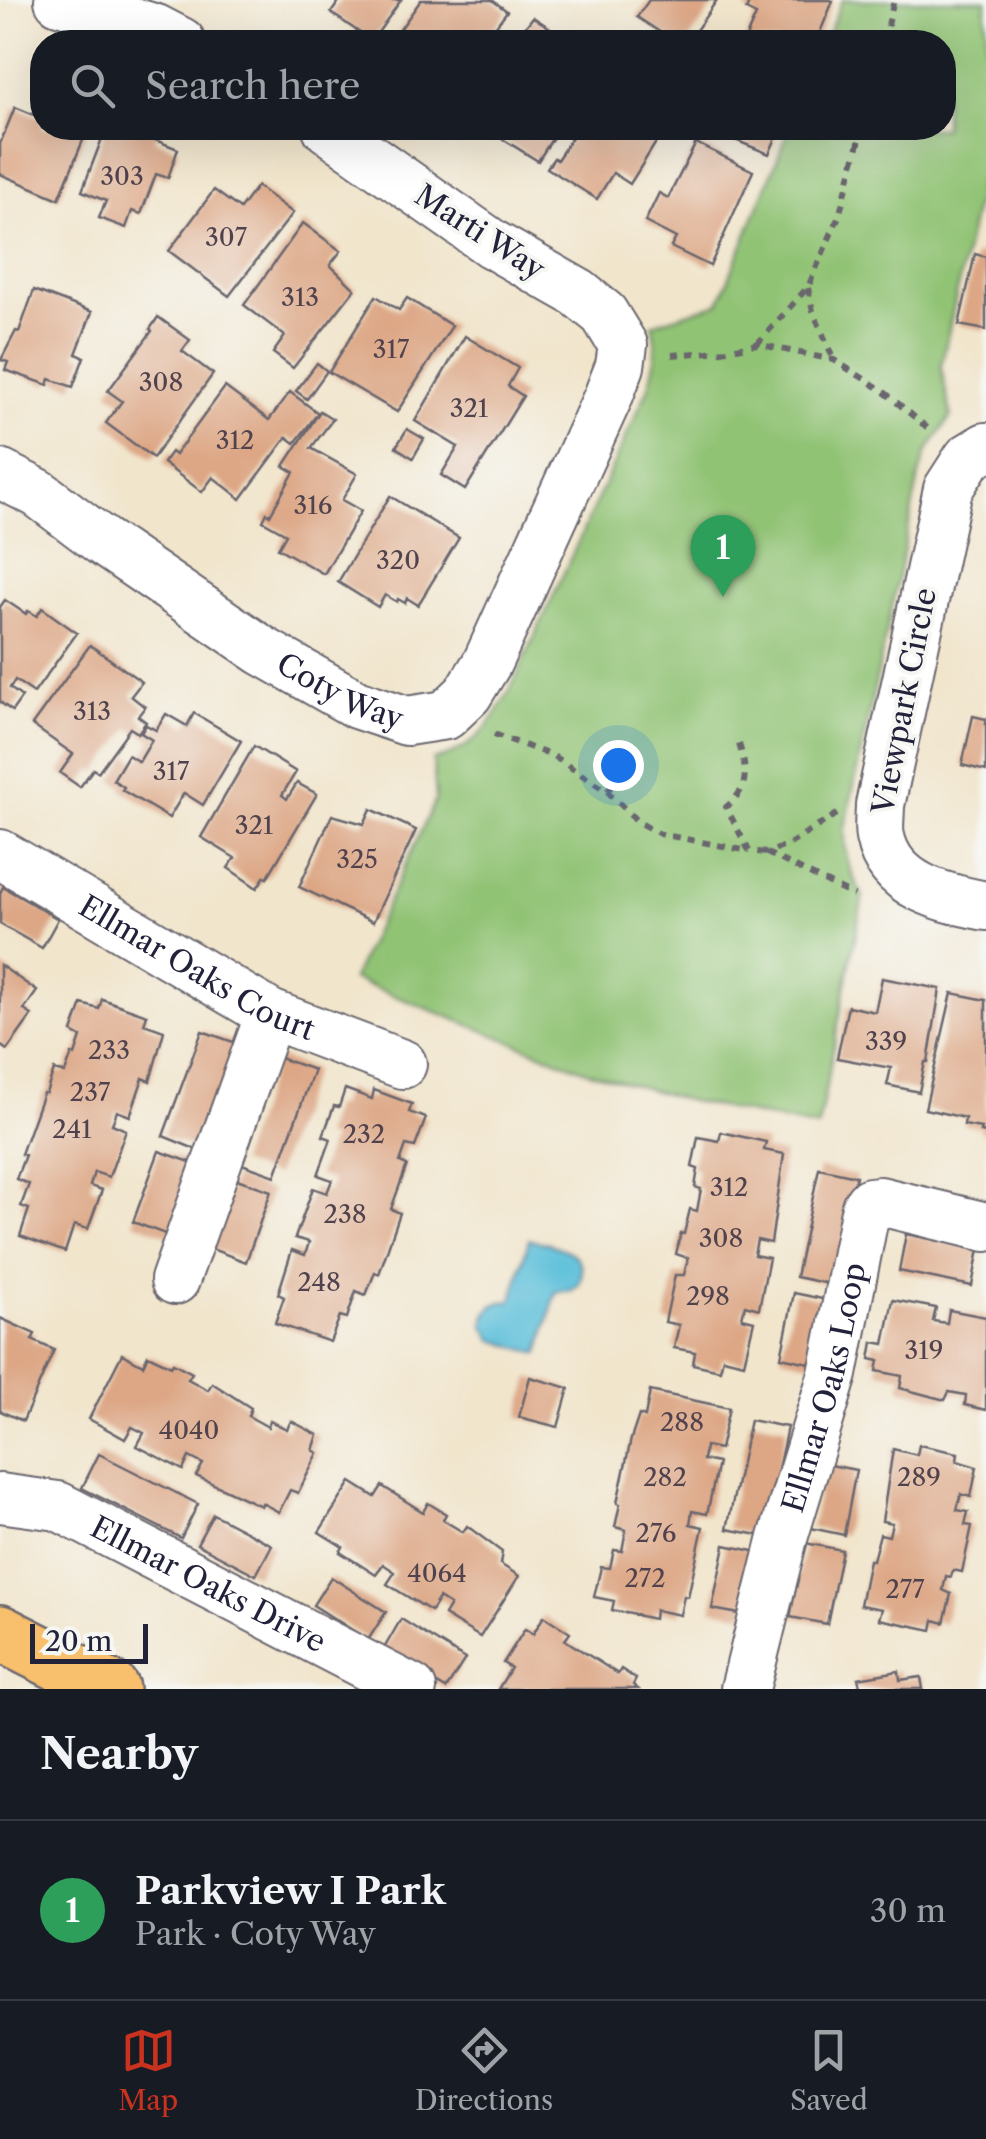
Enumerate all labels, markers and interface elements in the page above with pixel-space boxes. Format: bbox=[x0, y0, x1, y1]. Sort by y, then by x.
search box bbox=[30, 30, 956, 140]
icon: search bbox=[65, 58, 120, 113]
text: Search here bbox=[145, 62, 360, 109]
house number: 303 bbox=[100, 161, 144, 192]
street label: Marti Way bbox=[408, 176, 552, 288]
house number: 307 bbox=[205, 222, 248, 253]
house number: 313 bbox=[281, 282, 319, 313]
house number: 317 bbox=[373, 334, 410, 365]
house number: 308 bbox=[139, 367, 183, 398]
house number: 321 bbox=[450, 393, 489, 424]
house number: 312 bbox=[216, 425, 254, 456]
house number: 316 bbox=[294, 490, 332, 521]
pin: 1 bbox=[690, 514, 756, 597]
house number: 320 bbox=[376, 545, 420, 576]
street label: Viewpark Circle bbox=[864, 585, 944, 818]
street label: Coty Way bbox=[270, 644, 408, 737]
house number: 313 bbox=[73, 696, 111, 727]
your location bbox=[593, 740, 644, 791]
house number: 317 bbox=[153, 756, 190, 787]
house number: 321 bbox=[235, 810, 274, 841]
house number: 325 bbox=[336, 844, 378, 875]
street label: Ellmar Oaks Court bbox=[73, 887, 320, 1048]
house number: 339 bbox=[865, 1026, 907, 1057]
house number: 233 bbox=[88, 1035, 130, 1066]
house number: 237 bbox=[70, 1077, 111, 1108]
house number: 241 bbox=[52, 1114, 92, 1145]
house number: 232 bbox=[343, 1119, 385, 1150]
house number: 312 bbox=[710, 1172, 748, 1203]
house number: 238 bbox=[324, 1199, 366, 1230]
house number: 308 bbox=[699, 1223, 743, 1254]
street label: Ellmar Oaks Loop bbox=[773, 1259, 873, 1517]
house number: 248 bbox=[297, 1267, 341, 1298]
house number: 298 bbox=[686, 1281, 730, 1312]
house number: 319 bbox=[905, 1335, 943, 1366]
house number: 288 bbox=[660, 1407, 704, 1438]
house number: 4040 bbox=[159, 1415, 219, 1446]
house number: 282 bbox=[643, 1462, 687, 1493]
house number: 289 bbox=[897, 1462, 941, 1493]
street label: Ellmar Oaks Drive bbox=[85, 1508, 332, 1660]
house number: 276 bbox=[636, 1518, 676, 1549]
house number: 4064 bbox=[407, 1558, 467, 1589]
house number: 272 bbox=[624, 1563, 666, 1594]
house number: 277 bbox=[885, 1574, 925, 1605]
scale bar bbox=[30, 1619, 148, 1664]
text: 20 m bbox=[45, 1624, 112, 1658]
text: Nearby bbox=[40, 1728, 198, 1780]
text: Parkview I Park bbox=[135, 1867, 446, 1914]
text: 1 bbox=[65, 1891, 80, 1930]
text: 30 m bbox=[870, 1891, 946, 1930]
text: Park · Coty Way bbox=[135, 1914, 376, 1953]
tab: Map bbox=[118, 2023, 178, 2117]
tab: Directions bbox=[415, 2023, 553, 2117]
tab: Saved bbox=[790, 2023, 868, 2117]

